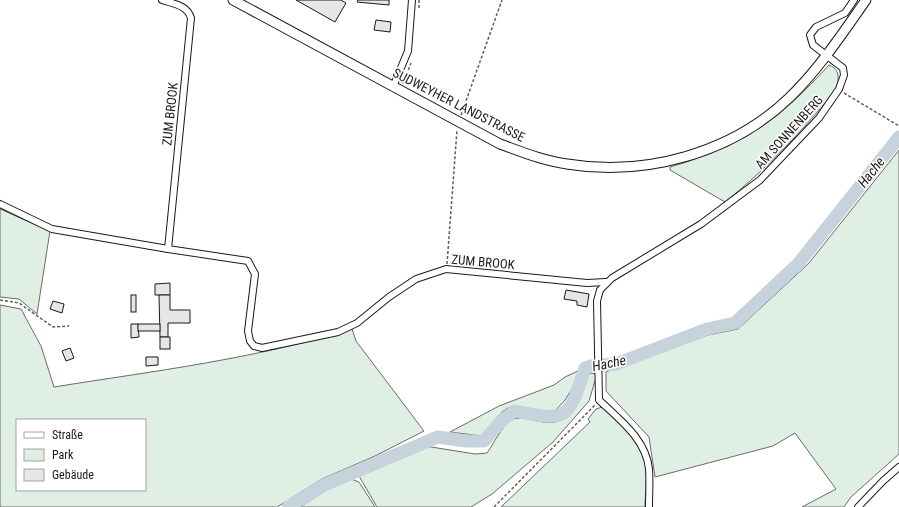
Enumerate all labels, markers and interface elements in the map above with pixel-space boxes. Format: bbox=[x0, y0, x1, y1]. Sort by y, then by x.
street label: SUDWEYHER LANDSTRASSE bbox=[390, 65, 528, 145]
street label: ZUM BROOK bbox=[159, 81, 181, 146]
street label: AM SONNENBERG bbox=[752, 92, 826, 172]
water label: Hache bbox=[854, 154, 888, 190]
street label: ZUM BROOK bbox=[451, 252, 516, 272]
water label: Hache bbox=[591, 352, 627, 374]
legend bbox=[16, 419, 146, 491]
text: Straße bbox=[52, 428, 83, 442]
text: Park bbox=[52, 448, 74, 462]
text: Gebäude bbox=[52, 468, 94, 482]

